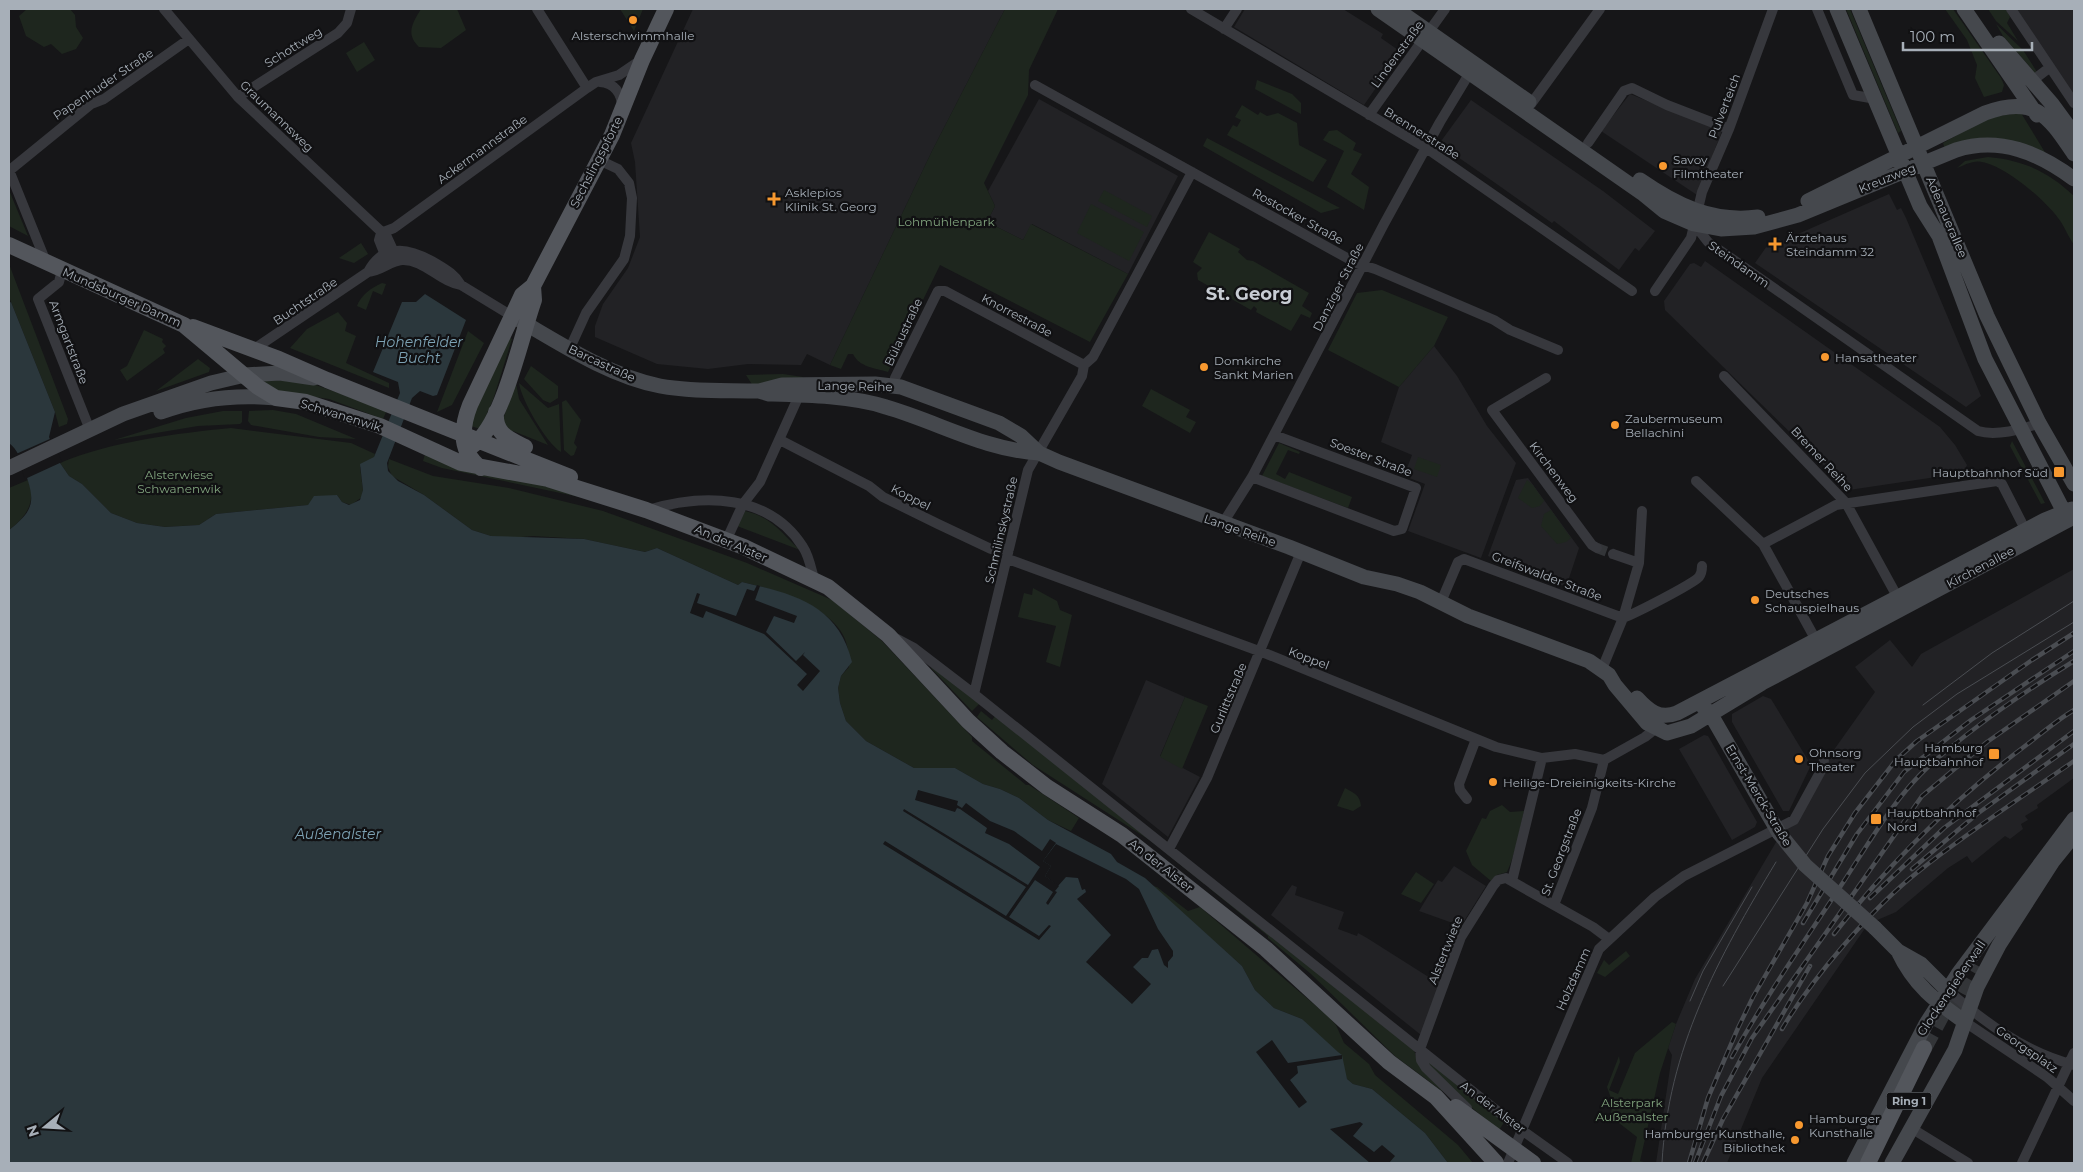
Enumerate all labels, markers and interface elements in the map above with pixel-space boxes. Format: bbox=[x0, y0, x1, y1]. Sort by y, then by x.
marker: Alsterschwimmhalle bbox=[627, 14, 639, 26]
street label: Lindenstraße bbox=[1368, 18, 1426, 90]
scale bar bbox=[1903, 20, 2032, 52]
street label: Schottweg bbox=[261, 23, 325, 71]
text: 100 m bbox=[1910, 27, 1955, 46]
place label: Alsterschwimmhalle bbox=[571, 28, 695, 43]
street label: Papenhuder Straße bbox=[50, 45, 156, 123]
street label: Pulverteich bbox=[1705, 71, 1743, 141]
street label: Graumannsweg bbox=[237, 77, 317, 155]
street label: Brennerstraße bbox=[1381, 104, 1463, 162]
street label: Ackermannstraße bbox=[434, 111, 530, 187]
street label: Sechslingspforte bbox=[567, 114, 625, 210]
place label: Savoy Filmtheater bbox=[1673, 152, 1744, 181]
marker: Savoy Filmtheater bbox=[1657, 160, 1669, 172]
street label: Kreuzweg bbox=[1856, 160, 1918, 196]
street label: Adenauerallee bbox=[1923, 174, 1971, 260]
place label: Asklepios Klinik St. Georg bbox=[785, 185, 877, 214]
street label: Rostocker Straße bbox=[1250, 185, 1346, 247]
marker: Asklepios Klinik St. Georg bbox=[767, 192, 781, 206]
park label: Lohmühlenpark bbox=[897, 214, 995, 229]
place label: Ärztehaus Steindamm 32 bbox=[1786, 230, 1874, 259]
street label: Steindamm bbox=[1705, 237, 1773, 291]
marker: Ärztehaus Steindamm 32 bbox=[1768, 237, 1782, 251]
street label: Danziger Straße bbox=[1309, 240, 1367, 334]
street label: Mundsburger Damm bbox=[60, 264, 184, 330]
street label: Buchtstraße bbox=[270, 274, 340, 328]
district label: St. Georg bbox=[1206, 283, 1292, 305]
street label: Knorrestraße bbox=[979, 290, 1055, 340]
street label: Bülaustraße bbox=[881, 296, 925, 368]
street label: Armgartstraße bbox=[46, 298, 92, 386]
water label: Hohenfelder Bucht bbox=[375, 333, 463, 367]
street label: Barcastraße bbox=[566, 341, 638, 385]
place label: Hansatheater bbox=[1835, 350, 1917, 365]
marker: Hansatheater bbox=[1819, 351, 1831, 363]
place label: Domkirche Sankt Marien bbox=[1214, 353, 1294, 382]
marker: Domkirche Sankt Marien bbox=[1198, 361, 1210, 373]
street label: Lange Reihe bbox=[817, 378, 893, 394]
street label: Schwanenwik bbox=[299, 396, 384, 435]
place label: Zaubermuseum Bellachini bbox=[1625, 411, 1723, 440]
marker: Zaubermuseum Bellachini bbox=[1609, 419, 1621, 431]
street label: Bremer Reihe bbox=[1788, 423, 1856, 495]
street label: Soester Straße bbox=[1328, 434, 1414, 480]
street label: Kirchenweg bbox=[1526, 439, 1582, 505]
place label: Hauptbahnhof Süd bbox=[1932, 465, 2048, 480]
marker: Hauptbahnhof Süd bbox=[2052, 465, 2066, 479]
park label: Alsterwiese Schwanenwik bbox=[137, 467, 222, 496]
street label: Schmilinskystraße bbox=[981, 475, 1021, 585]
street label: Koppel bbox=[889, 481, 933, 513]
street label: Lange Reihe bbox=[1202, 511, 1278, 549]
street label: An der Alster bbox=[692, 521, 770, 565]
street label: Kirchenallee bbox=[1944, 543, 2016, 591]
street label: Greifswalder Straße bbox=[1490, 548, 1604, 604]
place label: Deutsches Schauspielhaus bbox=[1765, 586, 1859, 615]
marker: Deutsches Schauspielhaus bbox=[1749, 594, 1761, 606]
street label: Koppel bbox=[1286, 643, 1332, 673]
street label: Gurlittstraße bbox=[1206, 660, 1250, 736]
place label: Hamburg Hauptbahnhof bbox=[1894, 740, 1984, 769]
street label: Ernst-Merck-Straße bbox=[1723, 741, 1795, 849]
place label: Ohnsorg Theater bbox=[1809, 745, 1862, 774]
marker: Hamburg Hauptbahnhof bbox=[1987, 747, 2001, 761]
marker: Ohnsorg Theater bbox=[1793, 753, 1805, 765]
place label: Heilige-Dreieinigkeits-Kirche bbox=[1503, 775, 1676, 790]
marker: Heilige-Dreieinigkeits-Kirche bbox=[1487, 776, 1499, 788]
place label: Hauptbahnhof Nord bbox=[1887, 805, 1977, 834]
street label: St. Georgstraße bbox=[1537, 806, 1585, 898]
marker: Hauptbahnhof Nord bbox=[1869, 812, 1883, 826]
water label: Außenalster bbox=[294, 825, 381, 843]
street label: An der Alster bbox=[1126, 835, 1196, 895]
street label: Alstertwiete bbox=[1425, 914, 1465, 986]
street label: Glockengießerwall bbox=[1914, 937, 1988, 1039]
street label: Holzdamm bbox=[1552, 945, 1594, 1013]
street label: Georgsplatz bbox=[1993, 1022, 2061, 1076]
street label: An der Alster bbox=[1457, 1078, 1529, 1136]
road number: Ring 1 bbox=[1886, 1092, 1932, 1110]
park label: Alsterpark Außenalster bbox=[1596, 1095, 1669, 1124]
north arrow bbox=[20, 1102, 70, 1152]
place label: Hamburger Kunsthalle bbox=[1809, 1111, 1880, 1140]
marker: Hamburger Kunsthalle bbox=[1793, 1119, 1805, 1131]
text: N bbox=[22, 1123, 43, 1139]
place label: Hamburger Kunsthalle, Bibliothek bbox=[1644, 1126, 1786, 1155]
marker: Hamburger Kunsthalle, Bibliothek bbox=[1789, 1134, 1801, 1146]

